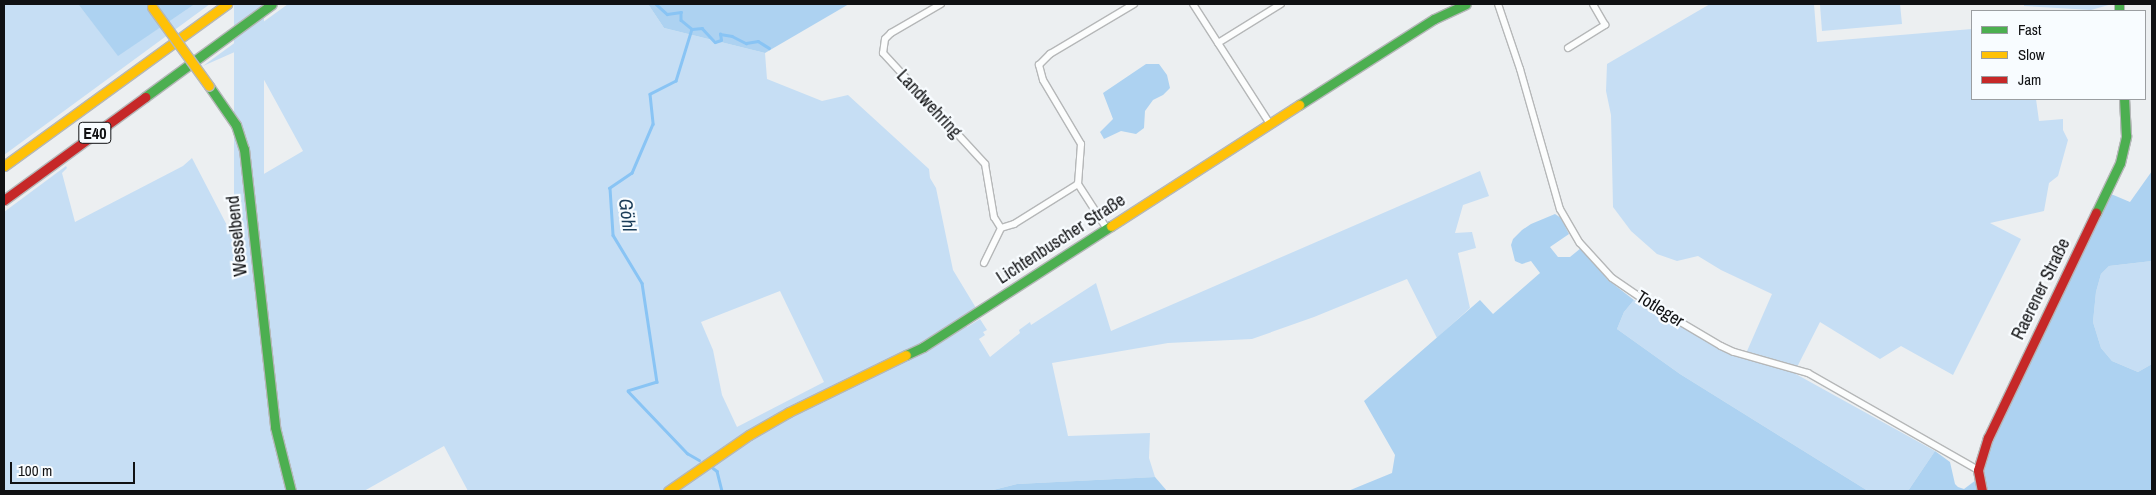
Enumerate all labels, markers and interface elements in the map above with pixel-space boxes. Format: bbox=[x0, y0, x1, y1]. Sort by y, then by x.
legend bbox=[1971, 10, 2146, 100]
text: Fast bbox=[2018, 19, 2041, 40]
text: Slow bbox=[2018, 44, 2045, 65]
street label: Landwehring bbox=[892, 65, 966, 143]
text: Jam bbox=[2018, 69, 2041, 90]
road number: E40 bbox=[78, 120, 112, 146]
street label: Lichtenbuscher Straße bbox=[992, 189, 1130, 289]
street label: Wesselbend bbox=[222, 195, 252, 277]
water label: Göhl bbox=[613, 197, 641, 233]
street label: Raerener Straße bbox=[2007, 235, 2075, 343]
street label: Totleger bbox=[1632, 286, 1688, 332]
scale bar bbox=[12, 452, 138, 484]
text: 100 m bbox=[18, 460, 52, 481]

